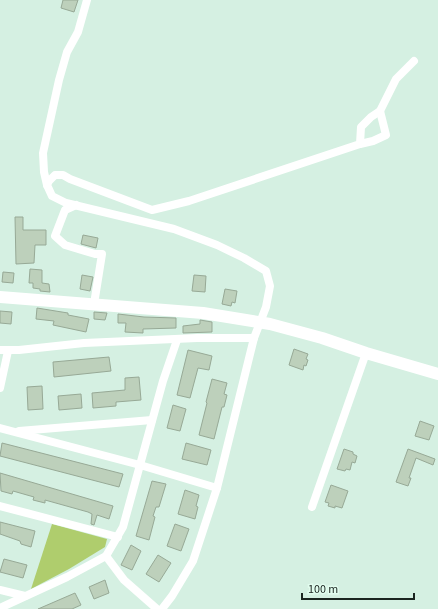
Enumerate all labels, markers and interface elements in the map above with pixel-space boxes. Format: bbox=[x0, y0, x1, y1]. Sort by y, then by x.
scale bar bbox=[302, 575, 414, 601]
text: 100 m bbox=[308, 581, 338, 598]

